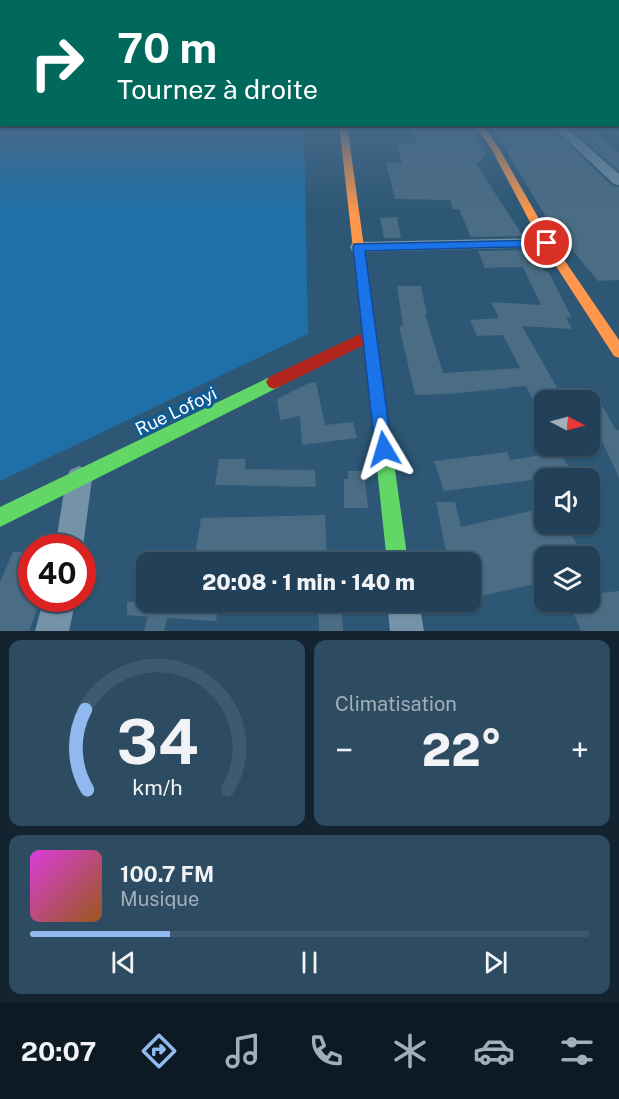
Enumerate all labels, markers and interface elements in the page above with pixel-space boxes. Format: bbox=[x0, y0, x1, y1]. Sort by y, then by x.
text: 70 m bbox=[117, 23, 217, 72]
icon: right bbox=[18, 24, 96, 102]
text: Tournez à droite bbox=[117, 73, 318, 105]
pin bbox=[521, 217, 572, 268]
icon: arrive bbox=[530, 226, 563, 259]
street label: Rue Lofoyi bbox=[132, 382, 220, 440]
north arrow bbox=[534, 390, 600, 456]
map controls bbox=[534, 390, 600, 612]
position arrow bbox=[352, 417, 416, 481]
button: sound bbox=[534, 468, 600, 534]
speed limit sign: 40 bbox=[18, 534, 96, 612]
button: layers bbox=[534, 546, 600, 612]
text: 20:08 · 1 min · 140 m bbox=[202, 569, 415, 595]
text: Climatisation bbox=[335, 692, 457, 716]
text: 34 bbox=[116, 705, 198, 778]
text: 22° bbox=[422, 723, 502, 776]
text: − bbox=[335, 731, 353, 769]
text: + bbox=[571, 731, 589, 769]
text: km/h bbox=[132, 775, 182, 800]
text: 100.7 FM bbox=[120, 861, 214, 887]
text: Musique bbox=[120, 887, 199, 911]
icon: previous bbox=[107, 946, 140, 979]
icon: pause bbox=[293, 946, 326, 979]
icon: next bbox=[479, 946, 512, 979]
icon: directions bbox=[138, 1030, 180, 1072]
icon: music bbox=[222, 1030, 264, 1072]
icon: phone bbox=[305, 1030, 347, 1072]
icon: climate bbox=[389, 1030, 431, 1072]
icon: car bbox=[473, 1030, 515, 1072]
icon: filters bbox=[556, 1030, 598, 1072]
text: 20:07 bbox=[21, 1035, 96, 1067]

